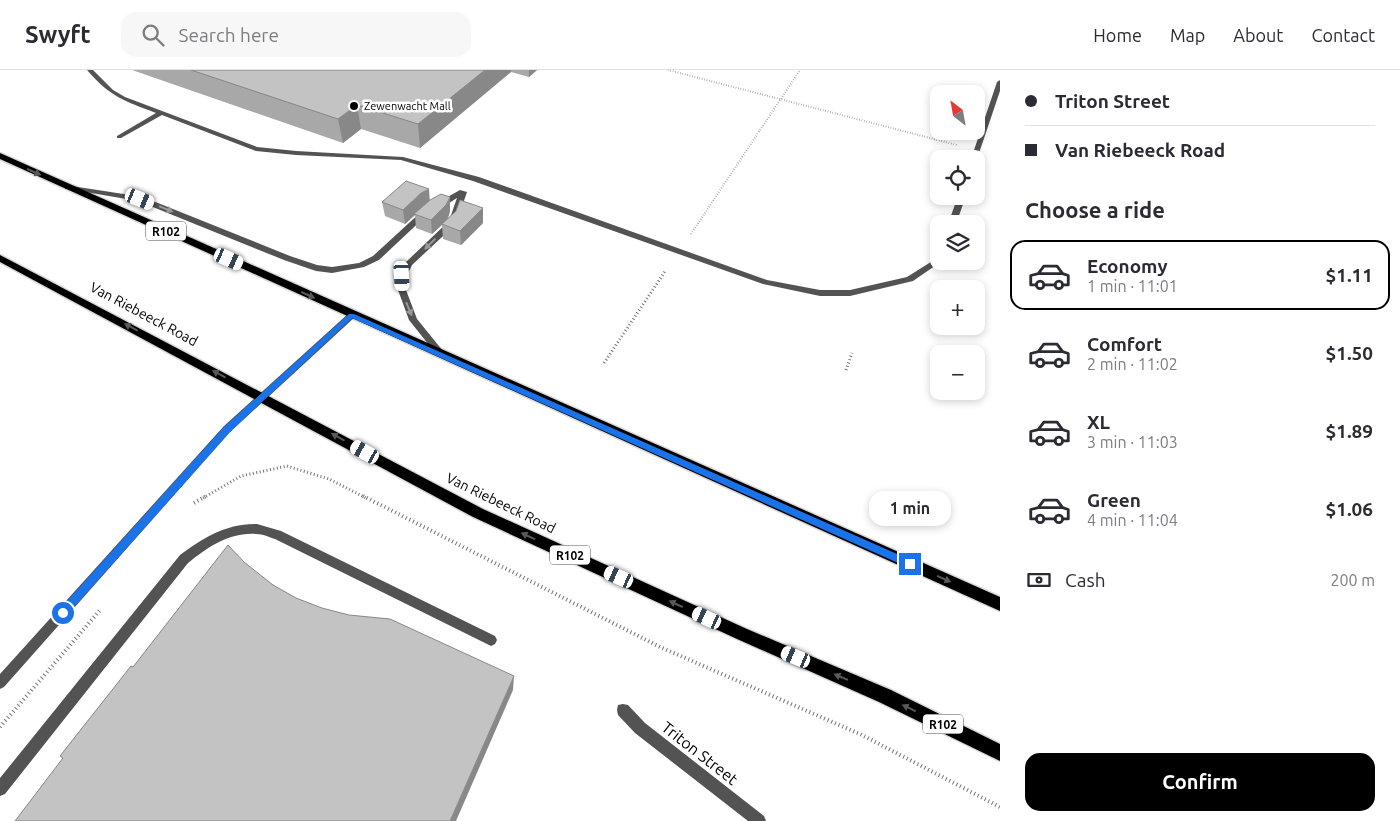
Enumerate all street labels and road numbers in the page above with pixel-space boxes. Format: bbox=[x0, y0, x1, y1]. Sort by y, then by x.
road number: R102 bbox=[146, 222, 186, 240]
street label: Van Riebeeck Road bbox=[87, 279, 201, 349]
street label: Van Riebeeck Road bbox=[444, 470, 558, 536]
road number: R102 bbox=[550, 546, 590, 564]
road number: R102 bbox=[923, 714, 963, 734]
street label: Triton Street bbox=[658, 718, 742, 789]

